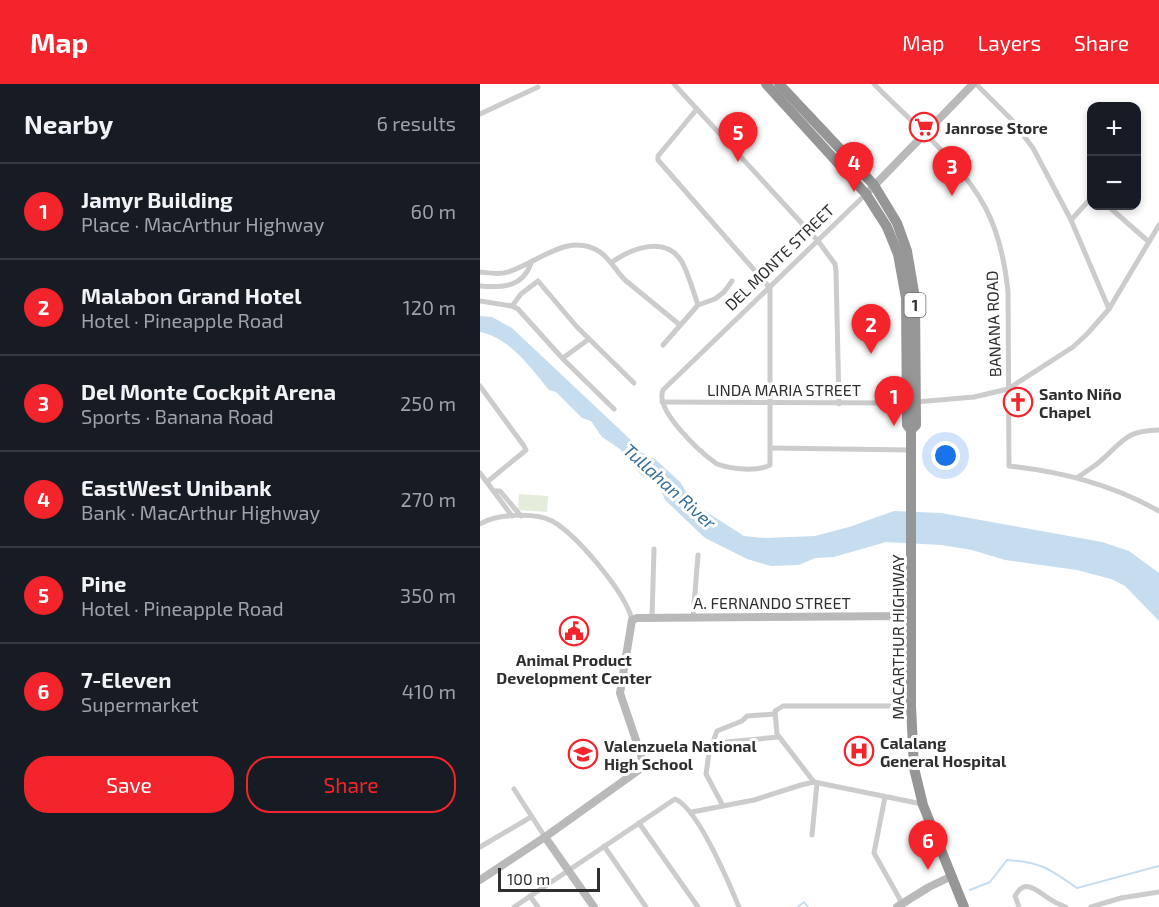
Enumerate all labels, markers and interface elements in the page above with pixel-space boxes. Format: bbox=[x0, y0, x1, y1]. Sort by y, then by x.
text: Map bbox=[30, 25, 88, 59]
text: Map bbox=[902, 30, 944, 55]
text: Layers bbox=[977, 30, 1041, 55]
text: Share bbox=[1074, 30, 1129, 55]
map controls bbox=[1087, 102, 1141, 210]
button: + bbox=[1087, 102, 1141, 156]
text: Nearby bbox=[24, 108, 113, 139]
text: 6 results bbox=[376, 111, 456, 135]
supermarket icon: Janrose Store bbox=[908, 111, 940, 143]
pin: 5 bbox=[718, 112, 758, 162]
place label: Janrose Store bbox=[945, 118, 1048, 137]
pin: 4 bbox=[834, 142, 874, 192]
pin: 3 bbox=[932, 147, 972, 196]
button: − bbox=[1087, 156, 1141, 210]
text: Jamyr Building bbox=[81, 186, 233, 212]
text: 1 bbox=[39, 199, 48, 223]
text: 60 m bbox=[411, 199, 456, 223]
street label: DEL MONTE STREET bbox=[721, 200, 837, 314]
text: Place · MacArthur Highway bbox=[81, 212, 324, 236]
street label: BANANA ROAD bbox=[982, 270, 1004, 378]
text: Malabon Grand Hotel bbox=[81, 282, 301, 308]
road number: 1 bbox=[904, 293, 926, 317]
text: 2 bbox=[38, 295, 49, 319]
text: 120 m bbox=[403, 295, 456, 319]
pin: 2 bbox=[852, 304, 890, 354]
text: Hotel · Pineapple Road bbox=[81, 308, 284, 332]
pin: 1 bbox=[874, 376, 914, 426]
text: Del Monte Cockpit Arena bbox=[81, 378, 336, 404]
street label: LINDA MARIA STREET bbox=[707, 380, 861, 399]
place label: Santo Niño Chapel bbox=[1039, 384, 1122, 421]
church icon: Santo Niño Chapel bbox=[1002, 386, 1034, 418]
text: 3 bbox=[38, 391, 49, 415]
text: 250 m bbox=[400, 391, 456, 415]
text: Sports · Banana Road bbox=[81, 404, 274, 428]
water label: Tullahan River bbox=[619, 439, 722, 534]
your location bbox=[931, 441, 960, 470]
text: EastWest Unibank bbox=[81, 474, 271, 500]
text: 4 bbox=[37, 487, 50, 511]
text: 270 m bbox=[400, 487, 456, 511]
text: Bank · MacArthur Highway bbox=[81, 500, 320, 524]
street label: MACARTHUR HIGHWAY bbox=[888, 554, 907, 720]
text: Pine bbox=[81, 570, 126, 596]
text: 5 bbox=[38, 583, 49, 607]
text: 350 m bbox=[400, 583, 456, 607]
street label: A. FERNANDO STREET bbox=[693, 593, 851, 612]
text: Hotel · Pineapple Road bbox=[81, 596, 284, 620]
public building icon: Animal Product Development Center bbox=[558, 615, 590, 647]
place label: Animal Product Development Center bbox=[496, 650, 652, 687]
text: 7-Eleven bbox=[81, 666, 171, 692]
text: 6 bbox=[38, 679, 49, 703]
text: 410 m bbox=[402, 679, 456, 703]
text: Supermarket bbox=[81, 692, 199, 716]
place label: Calalang General Hospital bbox=[880, 733, 1007, 770]
hospital icon: Calalang General Hospital bbox=[843, 735, 875, 767]
place label: Valenzuela National High School bbox=[604, 736, 757, 773]
school or university icon: Valenzuela National High School bbox=[567, 738, 599, 770]
button: Save bbox=[24, 756, 234, 813]
button: Share bbox=[246, 756, 456, 813]
pin: 6 bbox=[908, 820, 948, 870]
scale bar bbox=[498, 865, 600, 892]
text: 100 m bbox=[507, 869, 550, 888]

